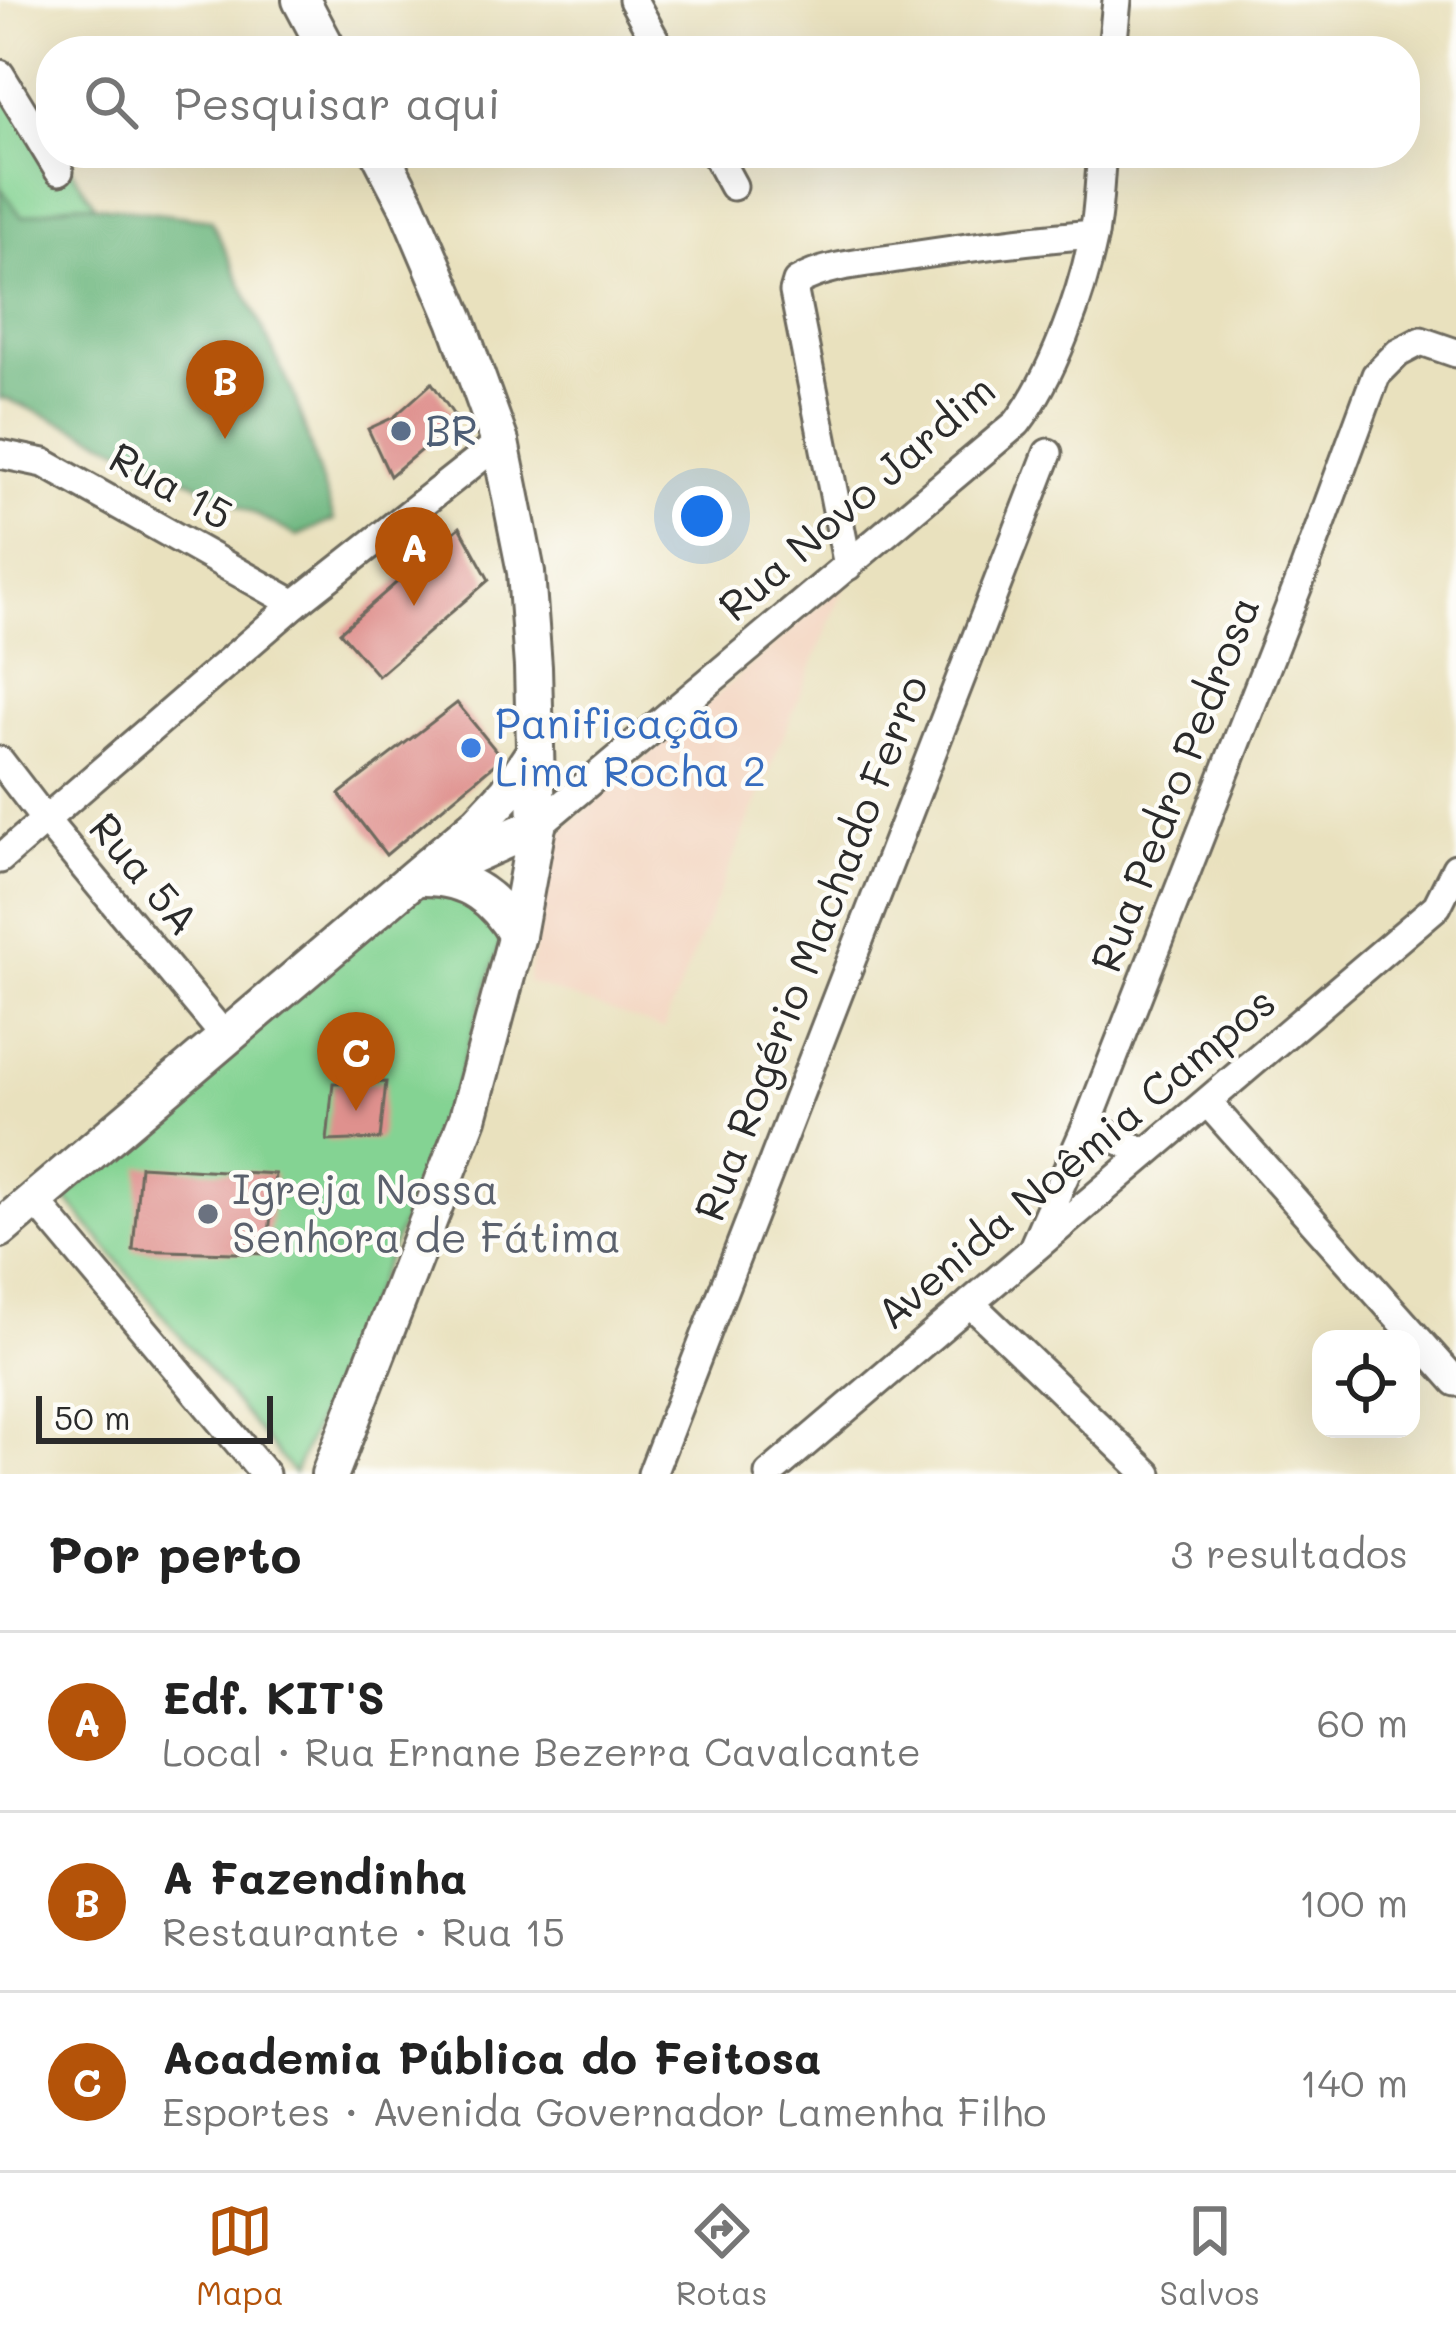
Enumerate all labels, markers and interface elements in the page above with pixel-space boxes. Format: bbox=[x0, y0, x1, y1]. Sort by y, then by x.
search box bbox=[36, 36, 1420, 168]
icon: search bbox=[78, 69, 144, 135]
text: Pesquisar aqui bbox=[174, 73, 501, 131]
pin: B bbox=[186, 340, 264, 439]
street label: Rua Novo Jardim bbox=[706, 362, 1006, 632]
place label: BR bbox=[425, 402, 478, 457]
marker: BR bbox=[388, 418, 414, 444]
street label: Rua 15 bbox=[100, 428, 243, 541]
your location bbox=[672, 486, 732, 546]
pin: A bbox=[375, 507, 453, 606]
street label: Rua Pedro Pedrosa bbox=[1077, 588, 1271, 979]
street label: Rua Rogério Machado Ferro bbox=[680, 667, 939, 1228]
place label: Panificação Lima Rocha 2 bbox=[495, 695, 766, 798]
marker: Panificação Lima Rocha 2 bbox=[458, 735, 484, 761]
street label: Rua 5A bbox=[78, 801, 212, 946]
street label: Avenida Noêmia Campos bbox=[864, 974, 1286, 1340]
pin: C bbox=[317, 1012, 395, 1111]
place label: Igreja Nossa Senhora de Fátima bbox=[232, 1161, 621, 1264]
marker: Igreja Nossa Senhora de Fátima bbox=[195, 1201, 221, 1227]
map controls bbox=[1312, 1330, 1420, 1438]
button: locate bbox=[1312, 1330, 1420, 1438]
scale bar bbox=[36, 1390, 273, 1443]
text: 50 m bbox=[54, 1395, 130, 1438]
text: Por perto bbox=[48, 1519, 301, 1586]
text: 3 resultados bbox=[1171, 1527, 1408, 1578]
text: Edf. KIT'S bbox=[162, 1667, 385, 1725]
text: A bbox=[73, 1696, 101, 1747]
text: 60 m bbox=[1317, 1696, 1408, 1747]
text: Local · Rua Ernane Bezerra Cavalcante bbox=[162, 1725, 921, 1776]
text: A Fazendinha bbox=[162, 1847, 467, 1905]
text: B bbox=[74, 1876, 100, 1927]
text: 100 m bbox=[1299, 1876, 1408, 1927]
text: Restaurante · Rua 15 bbox=[162, 1905, 565, 1956]
text: Academia Pública do Feitosa bbox=[162, 2027, 822, 2085]
text: C bbox=[73, 2056, 101, 2107]
text: 140 m bbox=[1300, 2056, 1408, 2107]
text: Esportes · Avenida Governador Lamenha Filho bbox=[162, 2085, 1046, 2136]
tab: Mapa bbox=[196, 2198, 284, 2313]
tab: Rotas bbox=[676, 2198, 768, 2313]
tab: Salvos bbox=[1160, 2198, 1260, 2313]

